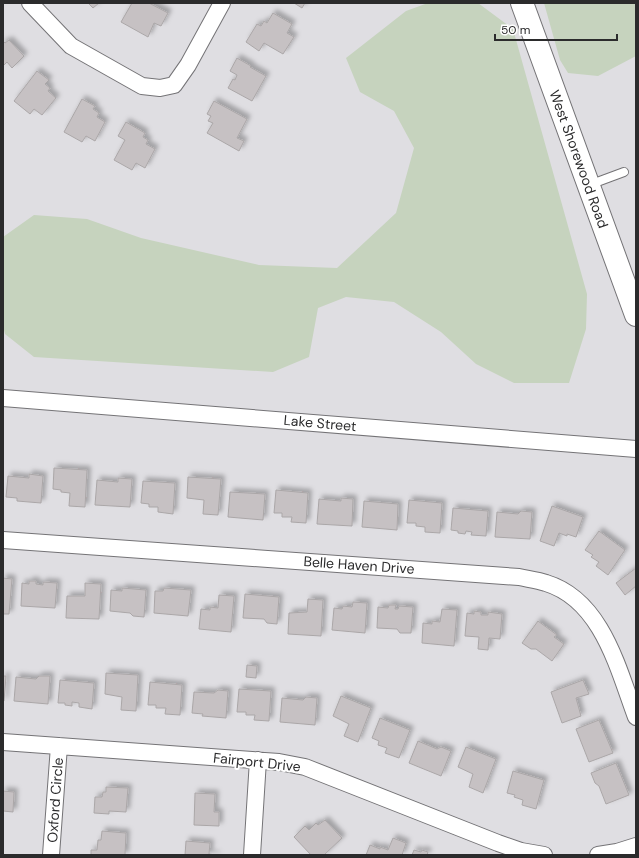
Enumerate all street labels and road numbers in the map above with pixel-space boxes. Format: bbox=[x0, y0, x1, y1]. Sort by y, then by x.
street label: West Shorewood Road bbox=[546, 87, 612, 231]
street label: Lake Street bbox=[283, 411, 357, 435]
street label: Belle Haven Drive bbox=[303, 552, 415, 578]
street label: Fairport Drive bbox=[212, 748, 302, 776]
street label: Oxford Circle bbox=[43, 757, 67, 843]

